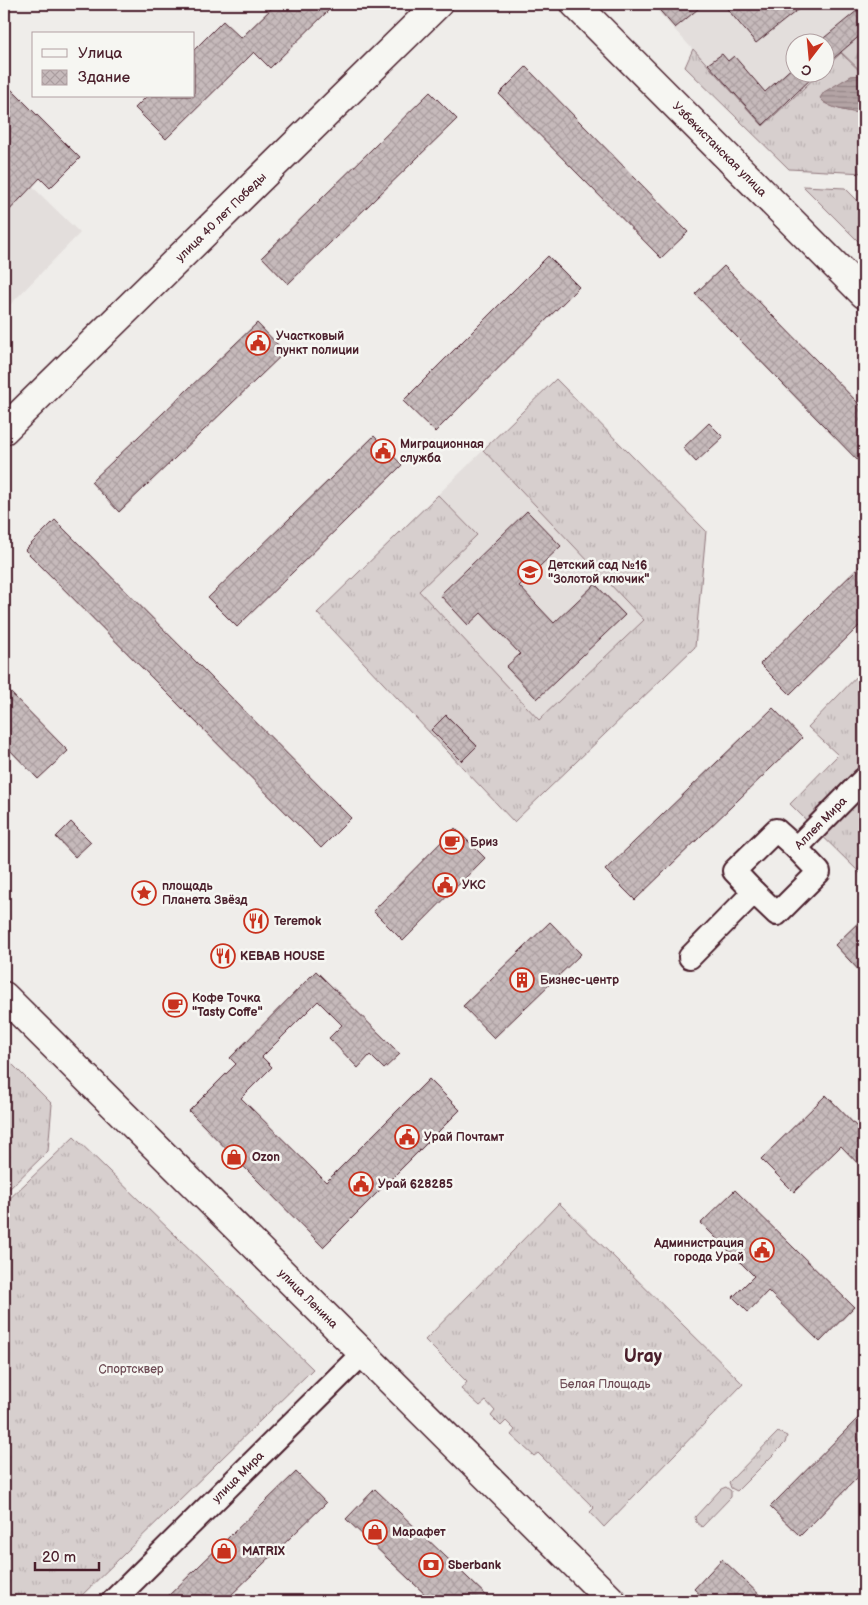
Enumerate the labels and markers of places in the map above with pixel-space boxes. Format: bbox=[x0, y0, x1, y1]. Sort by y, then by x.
place label: Участковый пункт полиции bbox=[276, 329, 359, 358]
public building icon: Участковый пункт полиции bbox=[245, 330, 271, 356]
place label: Миграционная служба bbox=[400, 437, 484, 466]
public building icon: Миграционная служба bbox=[370, 438, 396, 464]
place label: Детский сад №16 "Золотой ключик" bbox=[548, 558, 649, 587]
school or university icon: Детский сад №16 "Золотой ключик" bbox=[517, 559, 543, 585]
cafe icon: Бриз bbox=[439, 829, 465, 855]
place label: Бриз bbox=[470, 835, 498, 850]
public building icon: УКС bbox=[432, 872, 458, 898]
place label: УКС bbox=[462, 878, 486, 893]
place label: площадь Планета Звёзд bbox=[162, 879, 248, 908]
place icon: площадь Планета Звёзд bbox=[131, 880, 157, 906]
restaurant icon: Teremok bbox=[243, 908, 269, 934]
place label: Teremok bbox=[274, 914, 322, 929]
restaurant icon: KEBAB HOUSE bbox=[210, 943, 236, 969]
place label: KEBAB HOUSE bbox=[240, 949, 325, 964]
building icon: Бизнес-центр bbox=[509, 967, 535, 993]
place label: Бизнес-центр bbox=[540, 973, 619, 988]
place label: Кофе Точка "Tasty Coffe" bbox=[192, 991, 263, 1020]
cafe icon: Кофе Точка "Tasty Coffe" bbox=[162, 992, 188, 1018]
public building icon: Урай Почтамт bbox=[394, 1124, 420, 1150]
place label: Урай Почтамт bbox=[424, 1130, 505, 1145]
shop icon: Ozon bbox=[221, 1144, 247, 1170]
place label: Ozon bbox=[252, 1150, 280, 1165]
public building icon: Урай 628285 bbox=[348, 1171, 374, 1197]
place label: Урай 628285 bbox=[378, 1177, 453, 1192]
place label: Администрация города Урай bbox=[653, 1236, 744, 1265]
public building icon: Администрация города Урай bbox=[749, 1237, 775, 1263]
shop icon: Марафет bbox=[362, 1519, 388, 1545]
place label: Марафет bbox=[392, 1525, 446, 1540]
shop icon: MATRIX bbox=[211, 1538, 237, 1564]
place label: MATRIX bbox=[242, 1544, 285, 1559]
bank icon: Sberbank bbox=[418, 1552, 444, 1578]
place label: Sberbank bbox=[448, 1558, 502, 1573]

